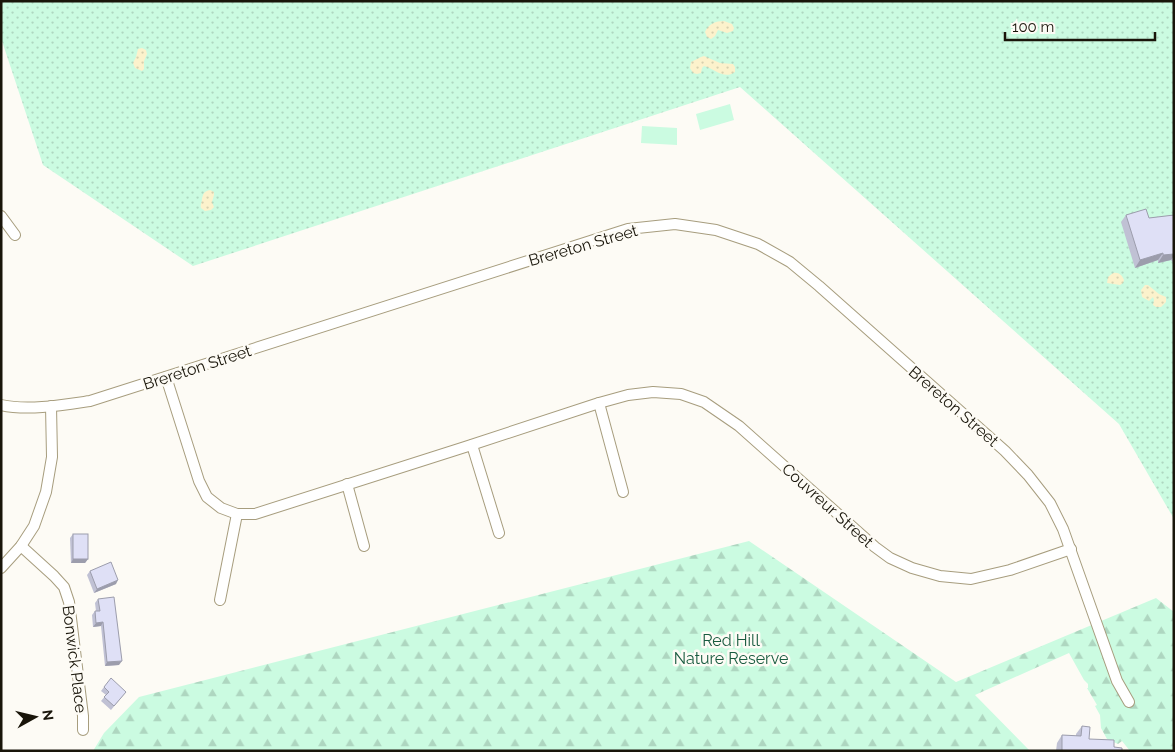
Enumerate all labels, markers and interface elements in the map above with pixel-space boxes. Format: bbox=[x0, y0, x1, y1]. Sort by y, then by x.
scale bar bbox=[1005, 10, 1155, 42]
text: 100 m bbox=[1012, 18, 1054, 36]
street label: Brereton Street bbox=[526, 221, 640, 270]
street label: Brereton Street bbox=[141, 341, 254, 394]
street label: Brereton Street bbox=[905, 362, 1003, 451]
street label: Couvreur Street bbox=[778, 459, 878, 552]
street label: Bonwick Place bbox=[58, 604, 91, 714]
park label: Red Hill Nature Reserve bbox=[674, 631, 788, 668]
north arrow bbox=[10, 692, 60, 742]
text: N bbox=[39, 709, 57, 722]

